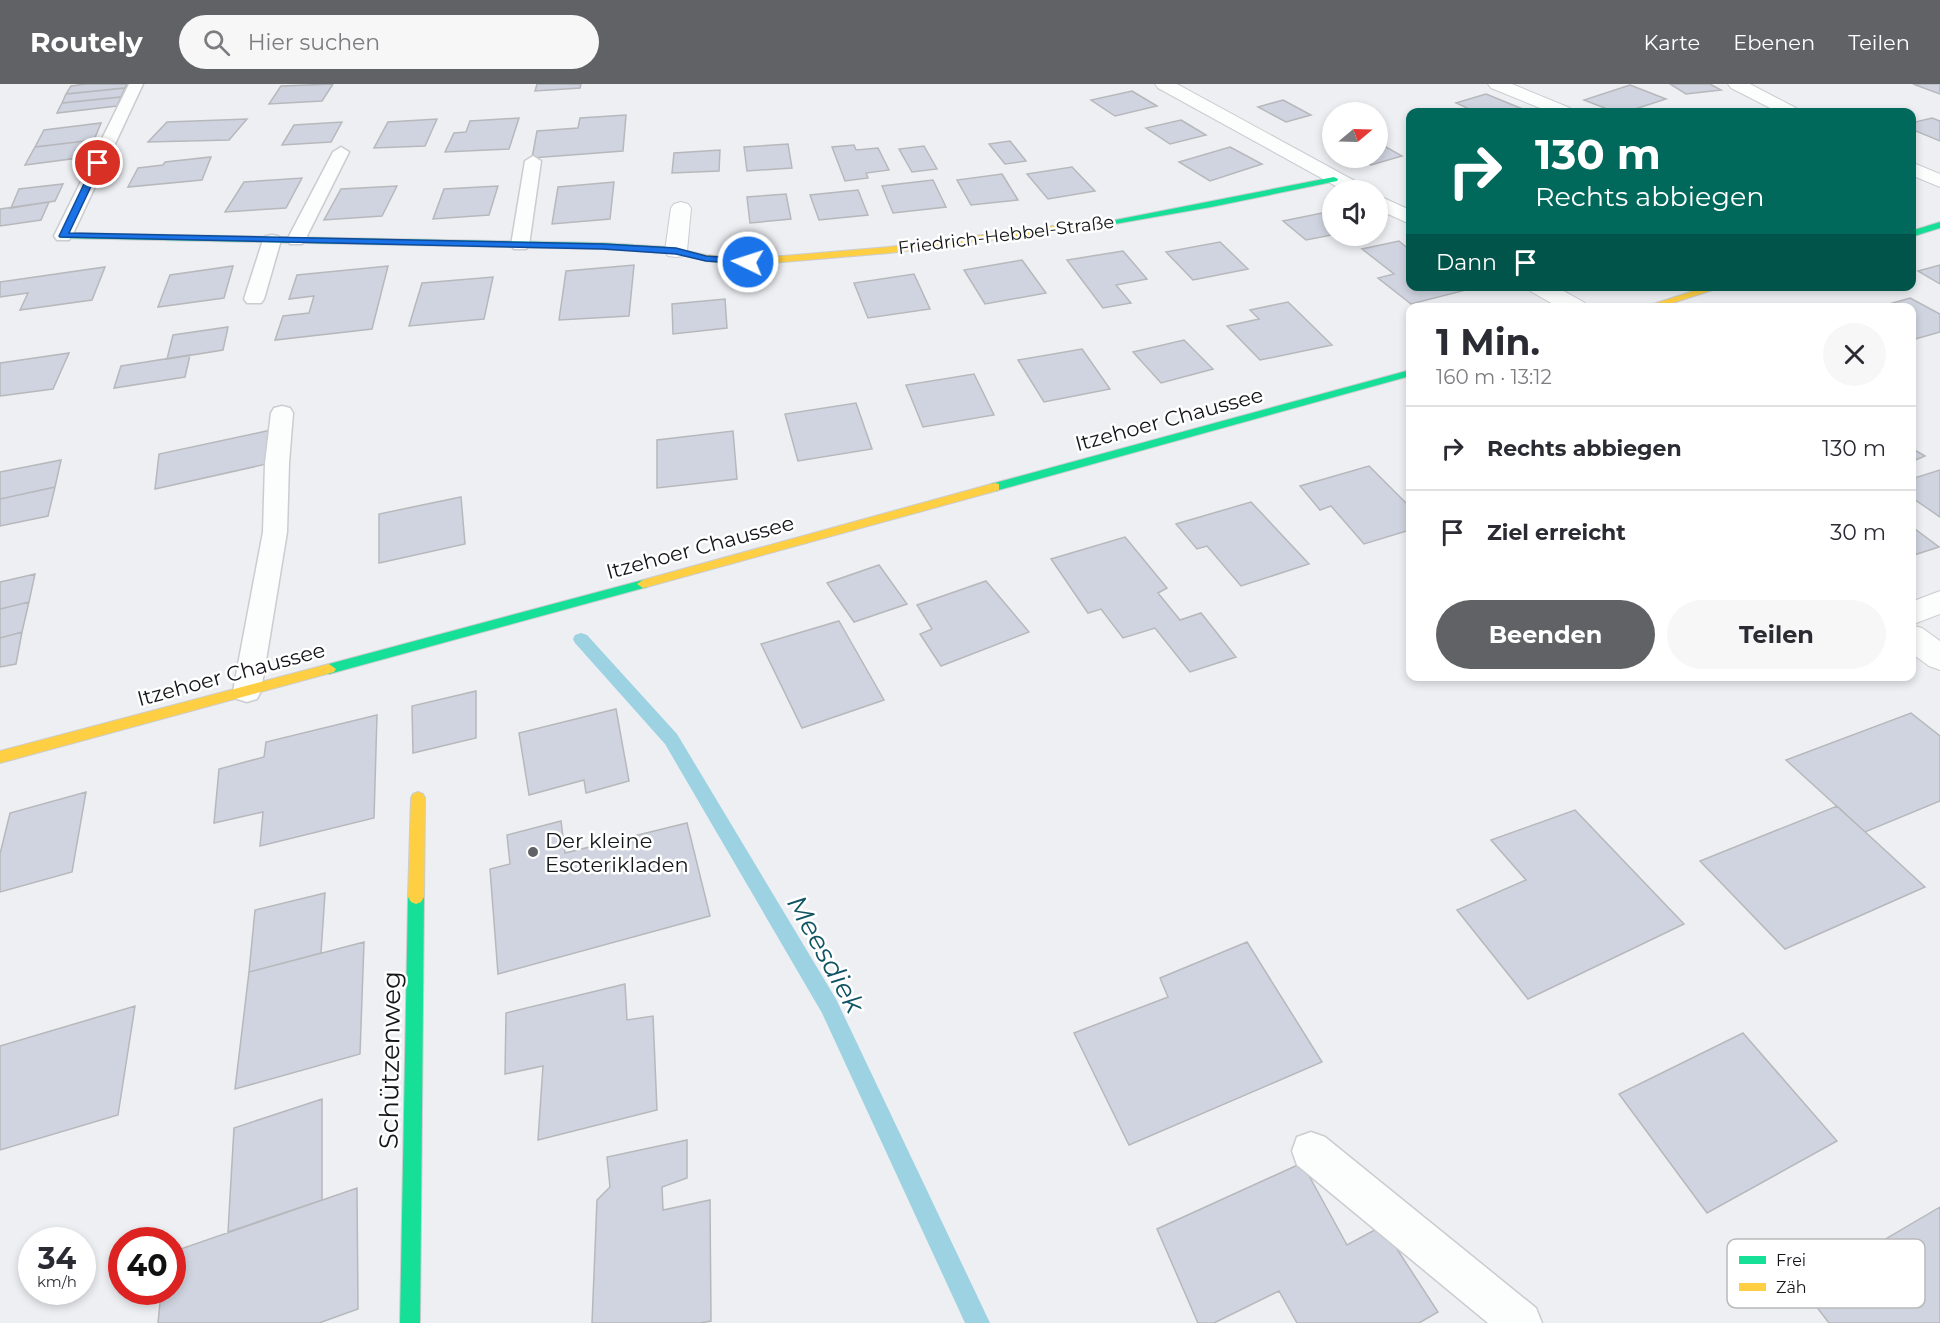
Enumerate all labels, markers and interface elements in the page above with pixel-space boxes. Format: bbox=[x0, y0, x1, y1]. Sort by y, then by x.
search box bbox=[179, 15, 599, 69]
text: Routely bbox=[30, 25, 143, 59]
icon: search bbox=[200, 26, 233, 59]
text: Hier suchen bbox=[248, 29, 380, 56]
text: Karte bbox=[1644, 30, 1700, 55]
text: Ebenen bbox=[1733, 30, 1815, 55]
text: Teilen bbox=[1848, 30, 1910, 55]
north arrow bbox=[1322, 102, 1388, 168]
map controls bbox=[1322, 102, 1388, 246]
text: 130 m bbox=[1535, 128, 1661, 180]
icon: right bbox=[1436, 132, 1514, 210]
pin bbox=[72, 137, 123, 188]
icon: arrive bbox=[81, 146, 114, 179]
button: sound bbox=[1322, 180, 1388, 246]
text: Rechts abbiegen bbox=[1535, 180, 1764, 213]
street label: Friedrich-Hebbel-Straße bbox=[897, 211, 1116, 259]
position arrow bbox=[716, 230, 780, 294]
icon: arrive bbox=[1509, 246, 1542, 279]
text: Dann bbox=[1436, 249, 1497, 276]
text: 1 Min. bbox=[1436, 320, 1540, 364]
button: close bbox=[1823, 323, 1886, 386]
text: 160 m · 13:12 bbox=[1436, 365, 1552, 389]
street label: Itzehoer Chaussee bbox=[1072, 382, 1266, 456]
icon: right bbox=[1436, 432, 1469, 465]
text: Rechts abbiegen bbox=[1487, 435, 1682, 462]
text: 130 m bbox=[1822, 435, 1886, 462]
street label: Itzehoer Chaussee bbox=[603, 510, 797, 584]
icon: arrive bbox=[1436, 516, 1469, 549]
text: Ziel erreicht bbox=[1487, 519, 1626, 546]
text: 30 m bbox=[1830, 519, 1886, 546]
button: Beenden bbox=[1436, 600, 1655, 669]
button: Teilen bbox=[1667, 600, 1886, 669]
street label: Itzehoer Chaussee bbox=[134, 637, 328, 711]
place label: Der kleine Esoterikladen bbox=[545, 828, 689, 877]
marker: Der kleine Esoterikladen bbox=[526, 845, 540, 859]
water label: Meesdiek bbox=[780, 889, 872, 1019]
street label: Schützenweg bbox=[372, 971, 408, 1149]
speed limit sign: 40 bbox=[108, 1227, 186, 1305]
legend bbox=[1727, 1239, 1925, 1308]
text: 34 bbox=[38, 1240, 76, 1277]
text: Frei bbox=[1776, 1251, 1806, 1270]
text: km/h bbox=[37, 1272, 77, 1291]
text: Zäh bbox=[1776, 1278, 1807, 1297]

